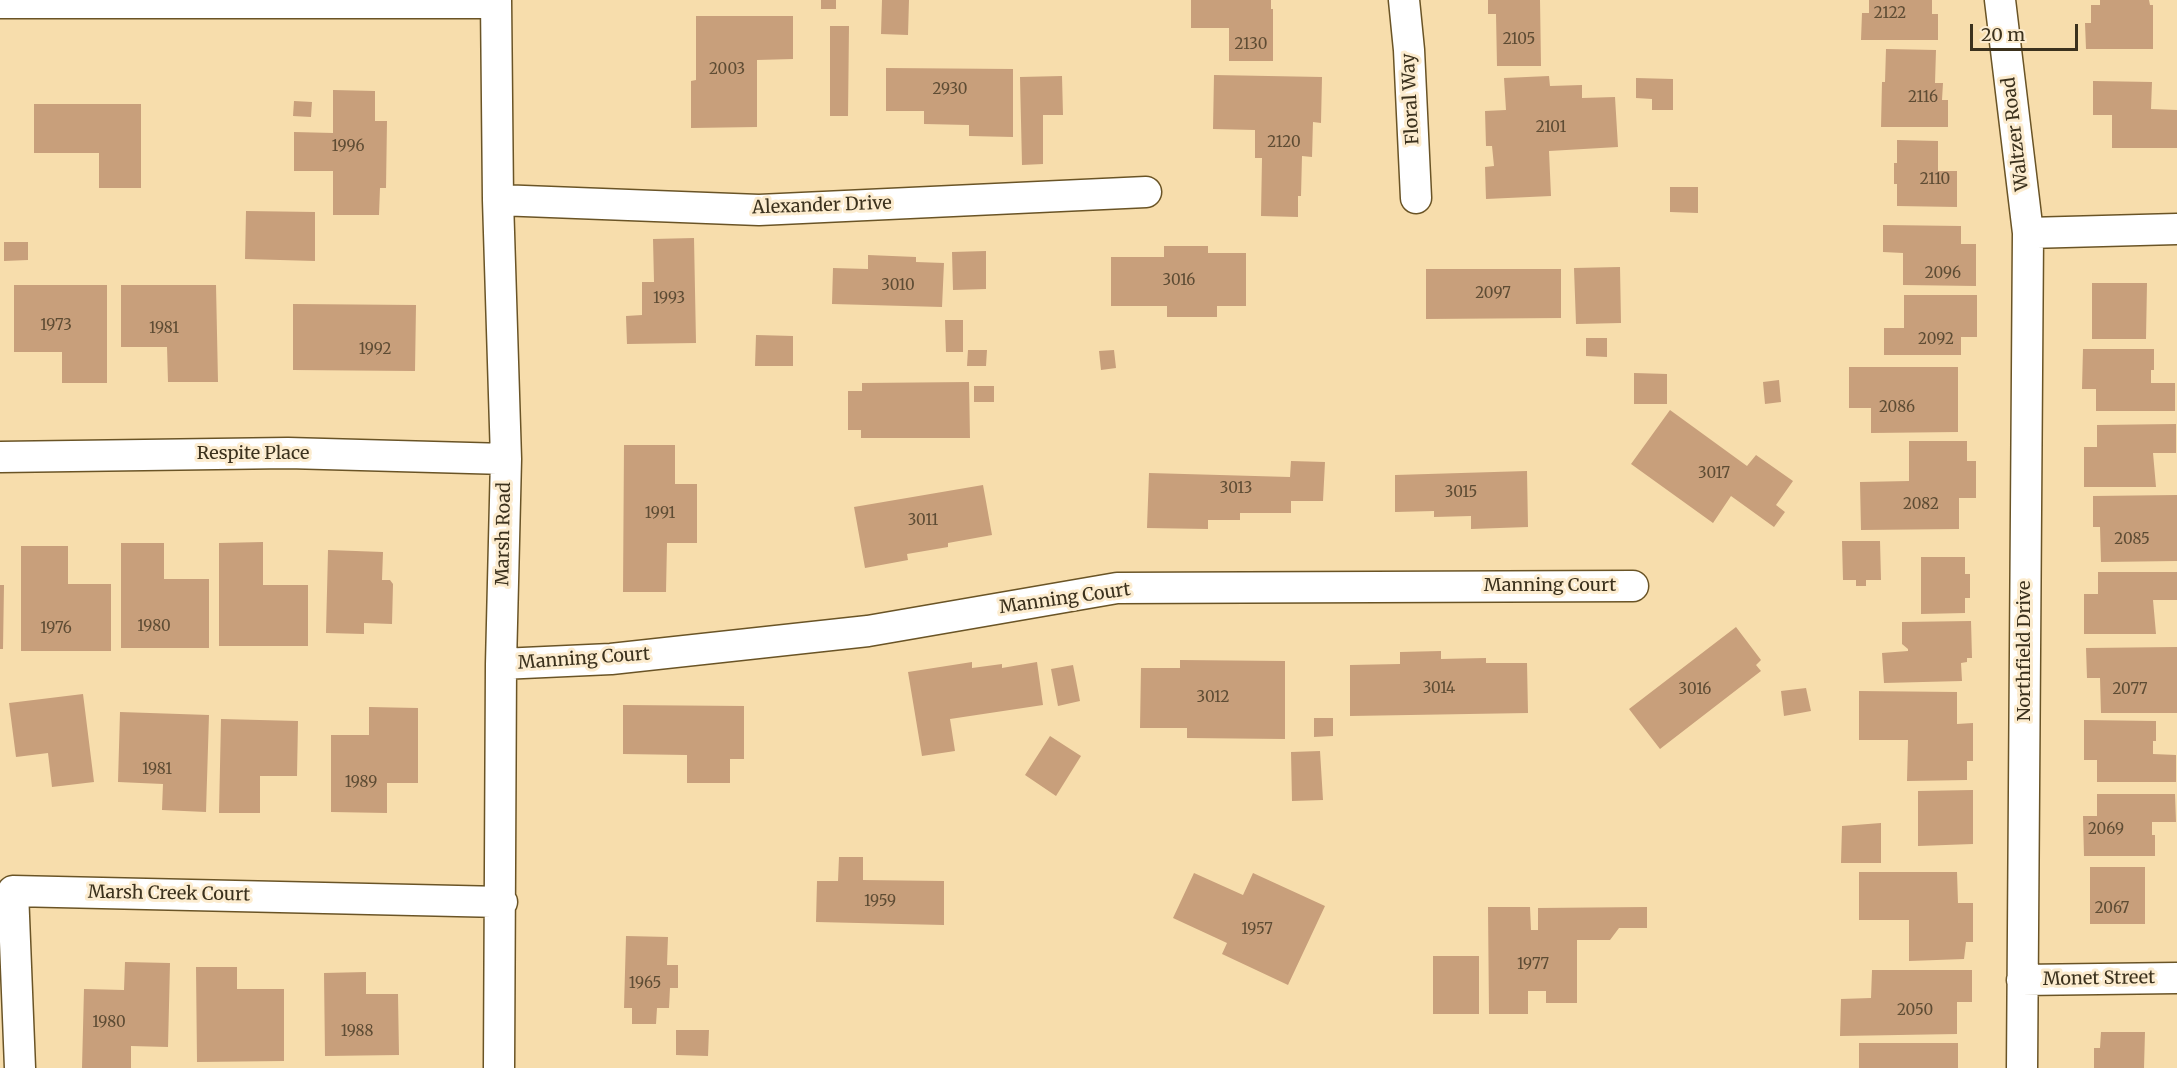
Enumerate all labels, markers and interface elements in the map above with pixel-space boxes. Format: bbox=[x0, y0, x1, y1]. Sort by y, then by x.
house number: 2122 bbox=[1874, 5, 1906, 23]
scale bar bbox=[1973, 12, 2081, 50]
text: 20 m bbox=[1981, 23, 2025, 46]
house number: 2105 bbox=[1503, 31, 1535, 49]
house number: 2130 bbox=[1235, 36, 1267, 54]
street label: Floral Way bbox=[1398, 53, 1424, 145]
house number: 2003 bbox=[709, 61, 745, 79]
street label: Waltzer Road bbox=[1998, 76, 2034, 192]
house number: 2930 bbox=[932, 81, 968, 99]
house number: 2116 bbox=[1908, 89, 1938, 107]
house number: 2101 bbox=[1536, 119, 1566, 137]
house number: 2120 bbox=[1267, 134, 1301, 152]
house number: 1996 bbox=[331, 138, 365, 156]
house number: 2110 bbox=[1920, 171, 1950, 189]
street label: Alexander Drive bbox=[752, 193, 892, 219]
house number: 2096 bbox=[1925, 265, 1961, 283]
house number: 3016 bbox=[1163, 272, 1195, 290]
house number: 3010 bbox=[881, 277, 915, 295]
house number: 2097 bbox=[1475, 285, 1511, 303]
house number: 1993 bbox=[653, 290, 685, 308]
house number: 1973 bbox=[40, 317, 72, 335]
house number: 1981 bbox=[149, 320, 179, 338]
house number: 2092 bbox=[1918, 331, 1954, 349]
house number: 1992 bbox=[359, 341, 391, 359]
house number: 2086 bbox=[1879, 399, 1915, 417]
street label: Respite Place bbox=[197, 443, 309, 465]
house number: 3017 bbox=[1698, 465, 1730, 483]
house number: 3013 bbox=[1220, 480, 1252, 498]
street label: Marsh Road bbox=[492, 482, 516, 586]
house number: 3015 bbox=[1445, 484, 1477, 502]
house number: 2082 bbox=[1903, 496, 1939, 514]
house number: 1991 bbox=[645, 505, 675, 523]
house number: 3011 bbox=[908, 512, 938, 530]
house number: 2085 bbox=[2114, 531, 2150, 549]
street label: Manning Court bbox=[1484, 575, 1616, 597]
street label: Manning Court bbox=[998, 579, 1132, 619]
street label: Northfield Drive bbox=[2014, 581, 2036, 721]
house number: 1980 bbox=[137, 618, 171, 636]
house number: 1976 bbox=[40, 620, 72, 638]
street label: Manning Court bbox=[517, 644, 651, 674]
house number: 3014 bbox=[1423, 680, 1455, 698]
house number: 3016 bbox=[1679, 681, 1711, 699]
house number: 2077 bbox=[2113, 681, 2147, 699]
house number: 3012 bbox=[1196, 689, 1230, 707]
house number: 1981 bbox=[142, 761, 172, 779]
house number: 1989 bbox=[345, 774, 377, 792]
house number: 2069 bbox=[2088, 821, 2124, 839]
street label: Marsh Creek Court bbox=[88, 882, 250, 906]
house number: 1959 bbox=[864, 893, 896, 911]
house number: 2067 bbox=[2095, 900, 2129, 918]
house number: 1957 bbox=[1241, 921, 1273, 939]
house number: 1977 bbox=[1517, 956, 1549, 974]
street label: Monet Street bbox=[2043, 967, 2155, 991]
house number: 1965 bbox=[629, 975, 661, 993]
house number: 2050 bbox=[1897, 1002, 1933, 1020]
house number: 1980 bbox=[92, 1014, 126, 1032]
house number: 1988 bbox=[341, 1023, 373, 1041]

